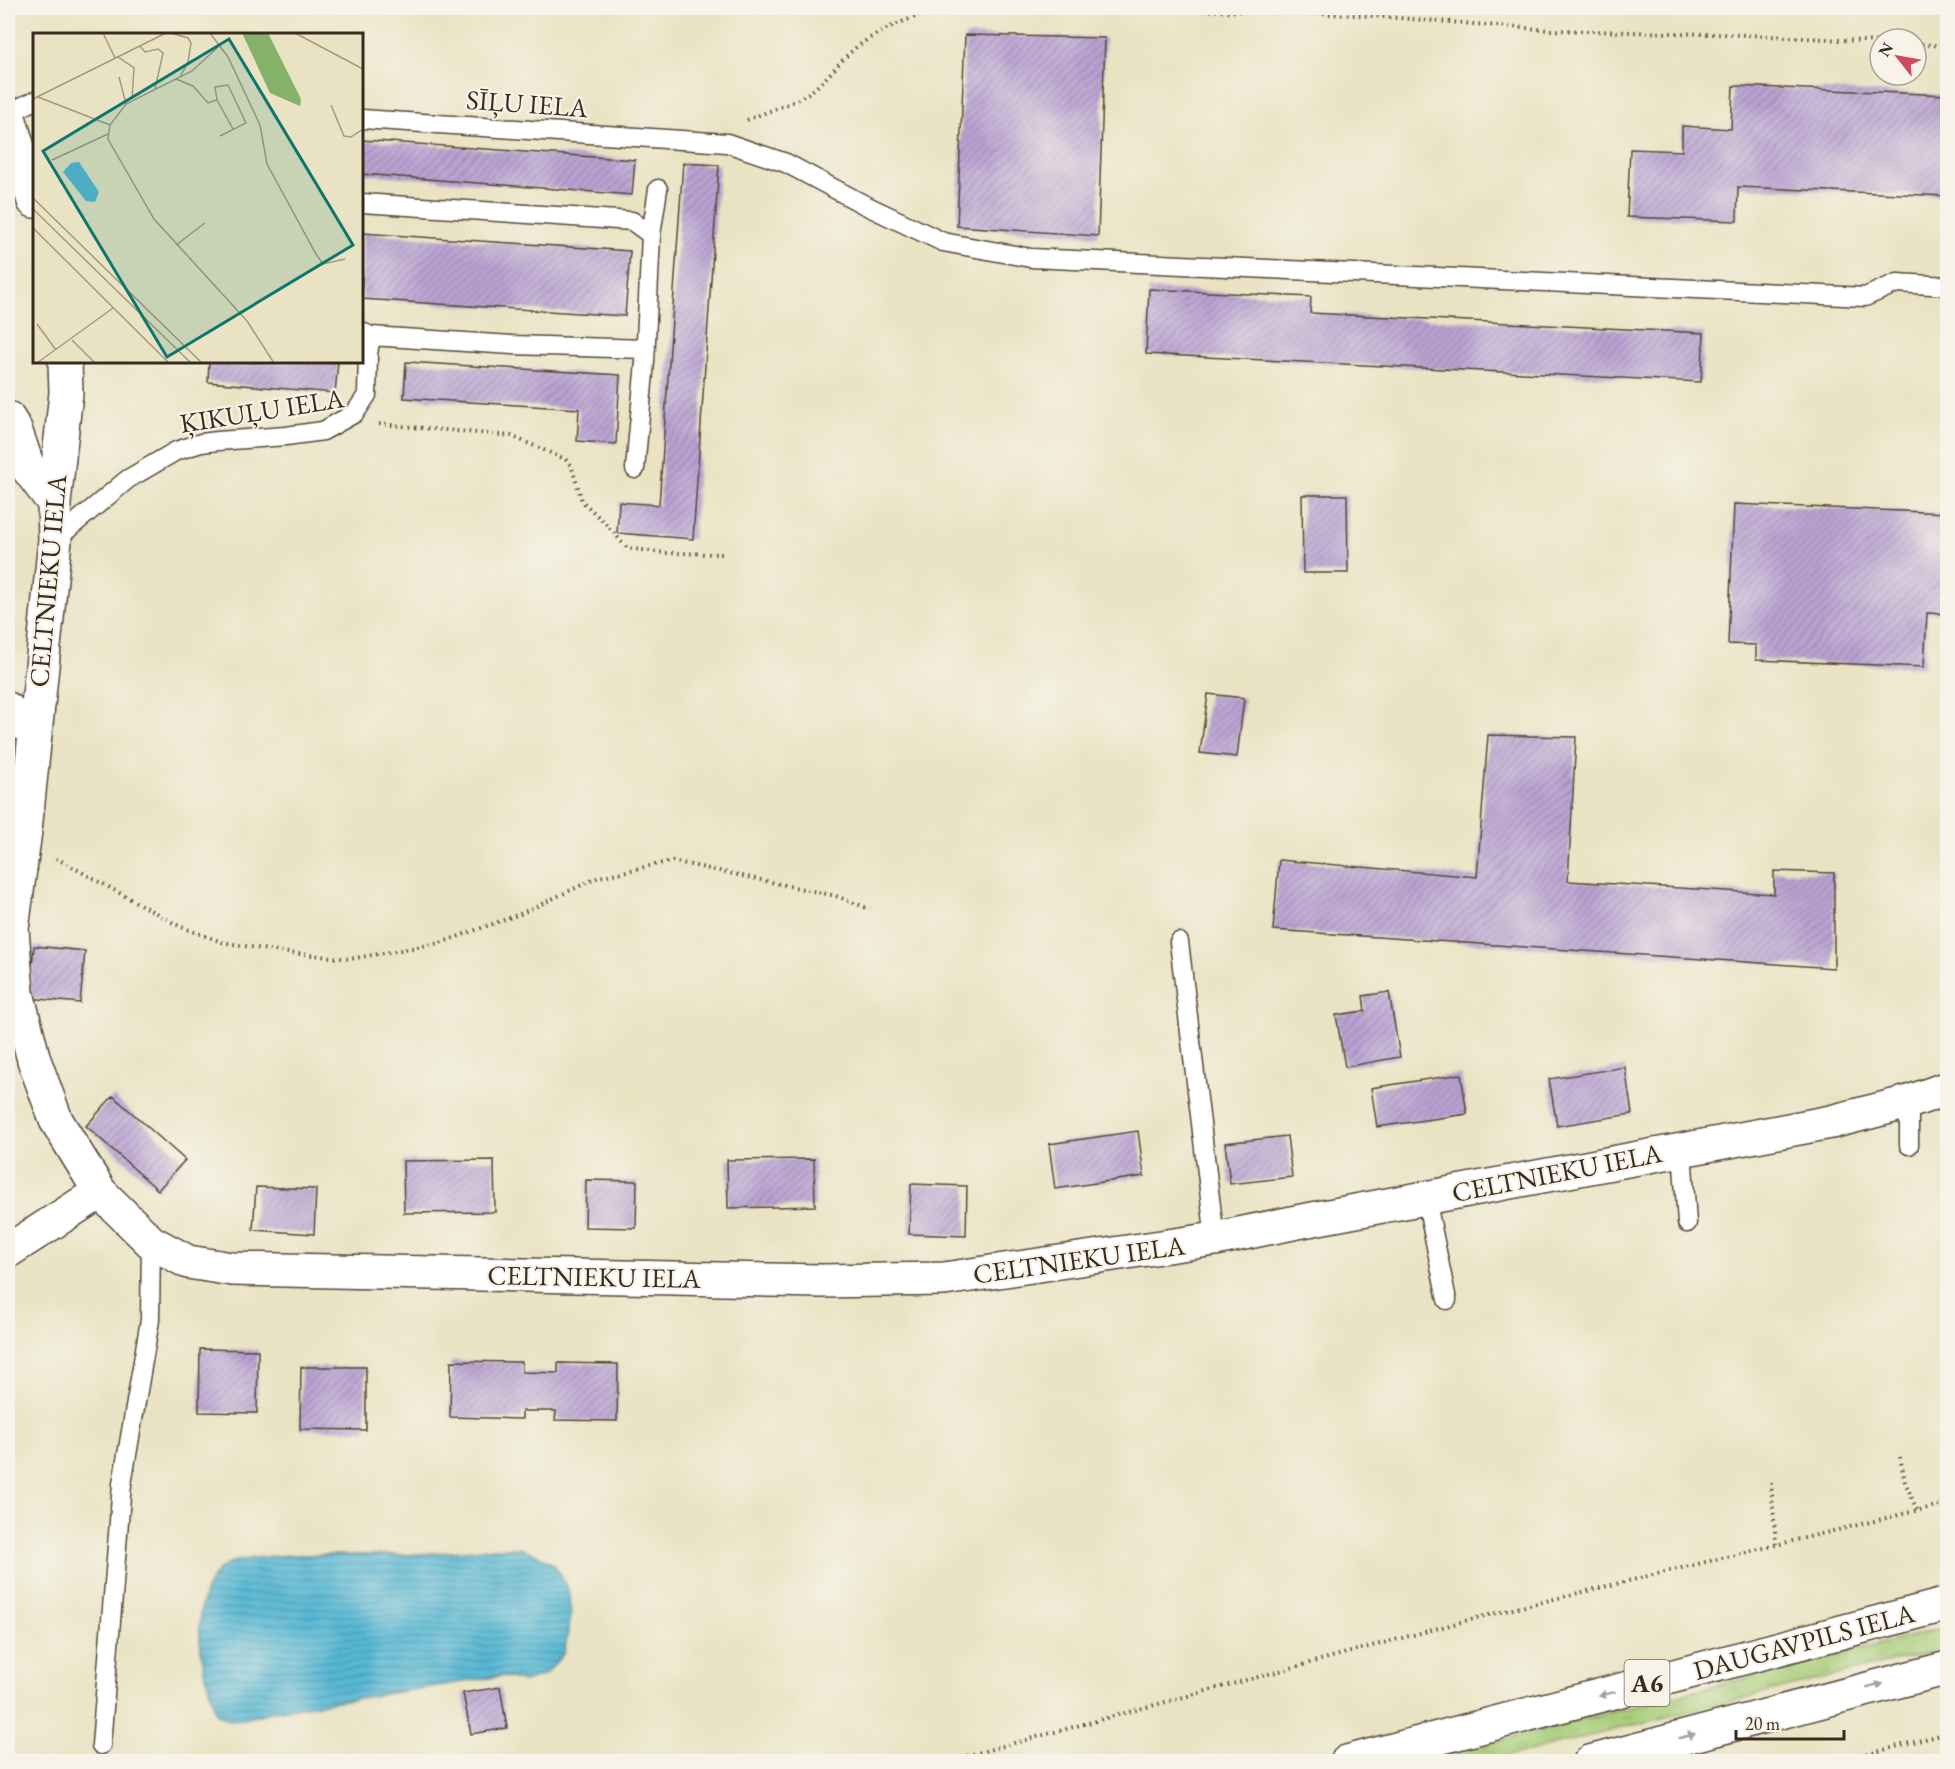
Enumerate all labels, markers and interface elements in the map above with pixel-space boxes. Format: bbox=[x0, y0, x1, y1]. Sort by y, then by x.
north arrow bbox=[1868, 27, 1928, 87]
inset map bbox=[33, 33, 363, 363]
text: N bbox=[1873, 39, 1898, 60]
street label: SĪĻU IELA bbox=[465, 82, 589, 125]
street label: ĶIKUĻU IELA bbox=[177, 380, 347, 441]
street label: CELTNIEKU IELA bbox=[21, 473, 74, 689]
street label: CELTNIEKU IELA bbox=[1449, 1135, 1665, 1210]
street label: CELTNIEKU IELA bbox=[971, 1227, 1187, 1292]
street label: CELTNIEKU IELA bbox=[487, 1257, 701, 1296]
street label: DAUGAVPILS IELA bbox=[1689, 1595, 1919, 1688]
road number: A6 bbox=[1624, 1660, 1670, 1706]
one-way arrow bbox=[1866, 1681, 1885, 1691]
one-way arrow bbox=[1597, 1689, 1616, 1699]
scale bar bbox=[1736, 1703, 1844, 1741]
text: 20 m bbox=[1745, 1712, 1780, 1735]
one-way arrow bbox=[1678, 1731, 1696, 1740]

